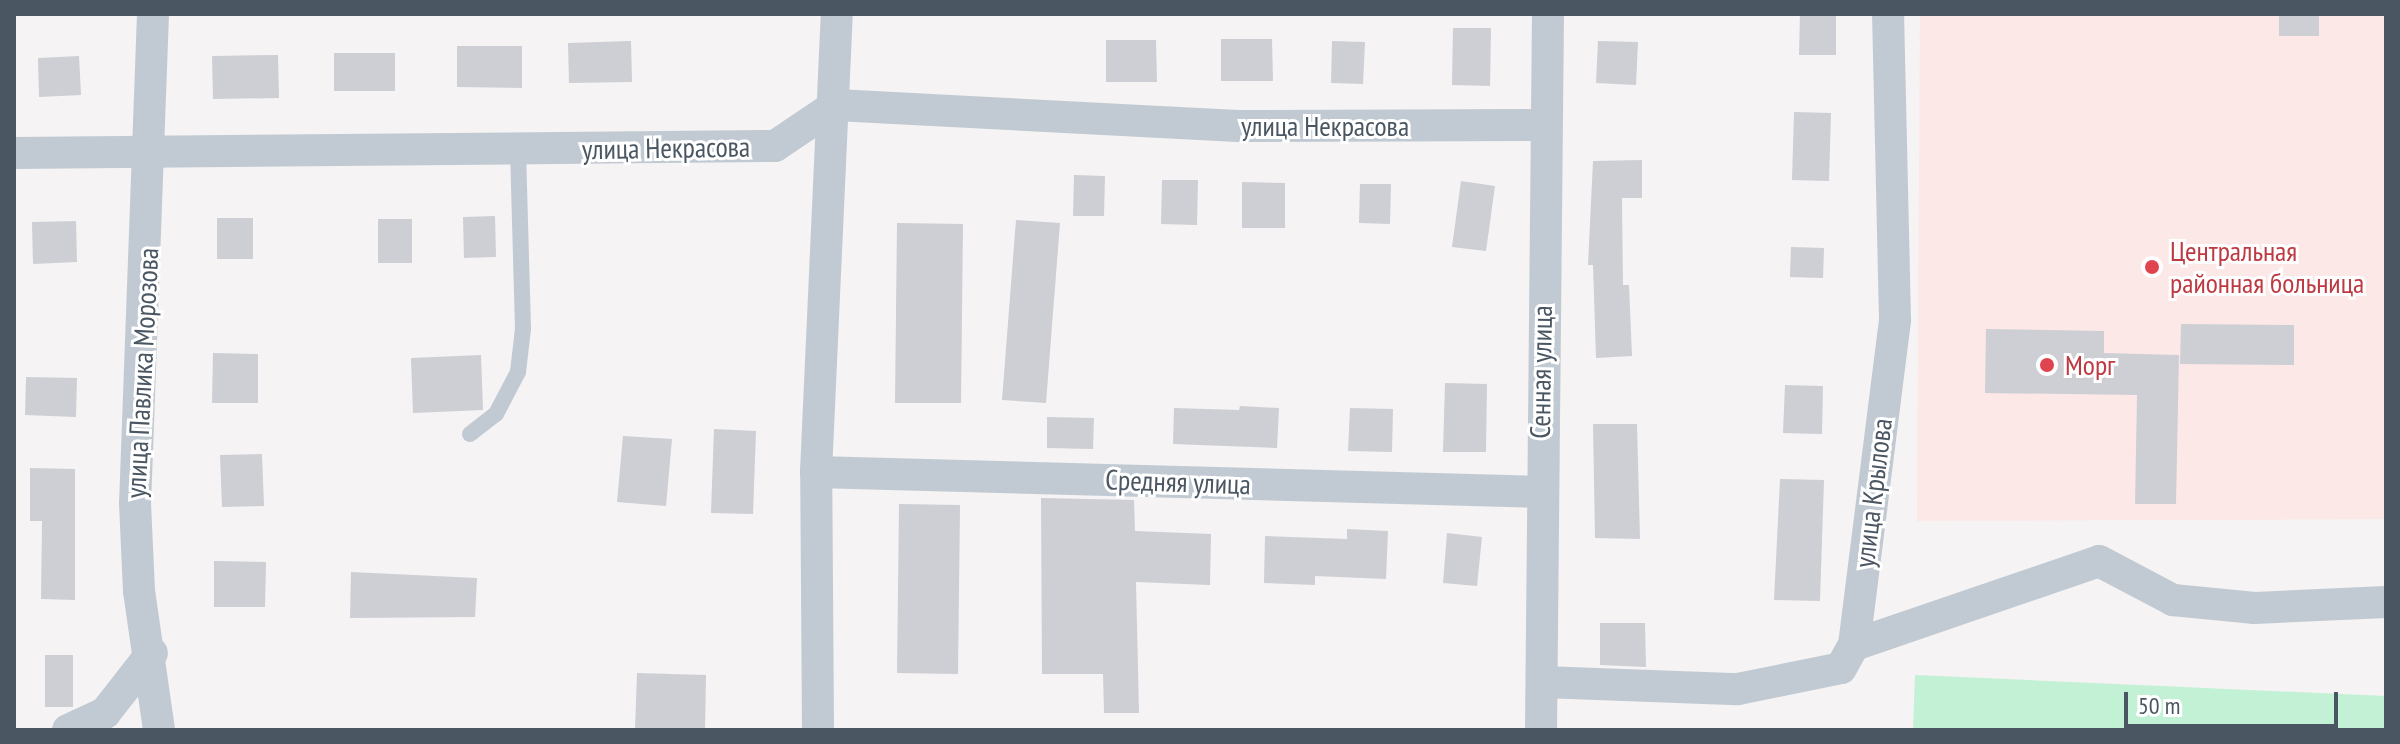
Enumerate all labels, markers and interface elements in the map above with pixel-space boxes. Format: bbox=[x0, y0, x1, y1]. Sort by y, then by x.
street label: улица Некрасова bbox=[1241, 109, 1409, 143]
street label: улица Некрасова bbox=[582, 130, 750, 166]
place label: Центральная районная больница bbox=[2170, 234, 2364, 300]
street label: улица Павлика Морозова bbox=[119, 247, 165, 499]
marker: Центральная районная больница bbox=[2141, 256, 2163, 278]
street label: Сенная улица bbox=[1523, 305, 1559, 439]
place label: Морг bbox=[2065, 348, 2115, 382]
marker: Морг bbox=[2036, 354, 2058, 376]
street label: улица Крылова bbox=[1847, 416, 1899, 570]
street label: Средняя улица bbox=[1105, 463, 1251, 501]
scale bar bbox=[2128, 676, 2342, 726]
text: 50 m bbox=[2138, 690, 2180, 721]

